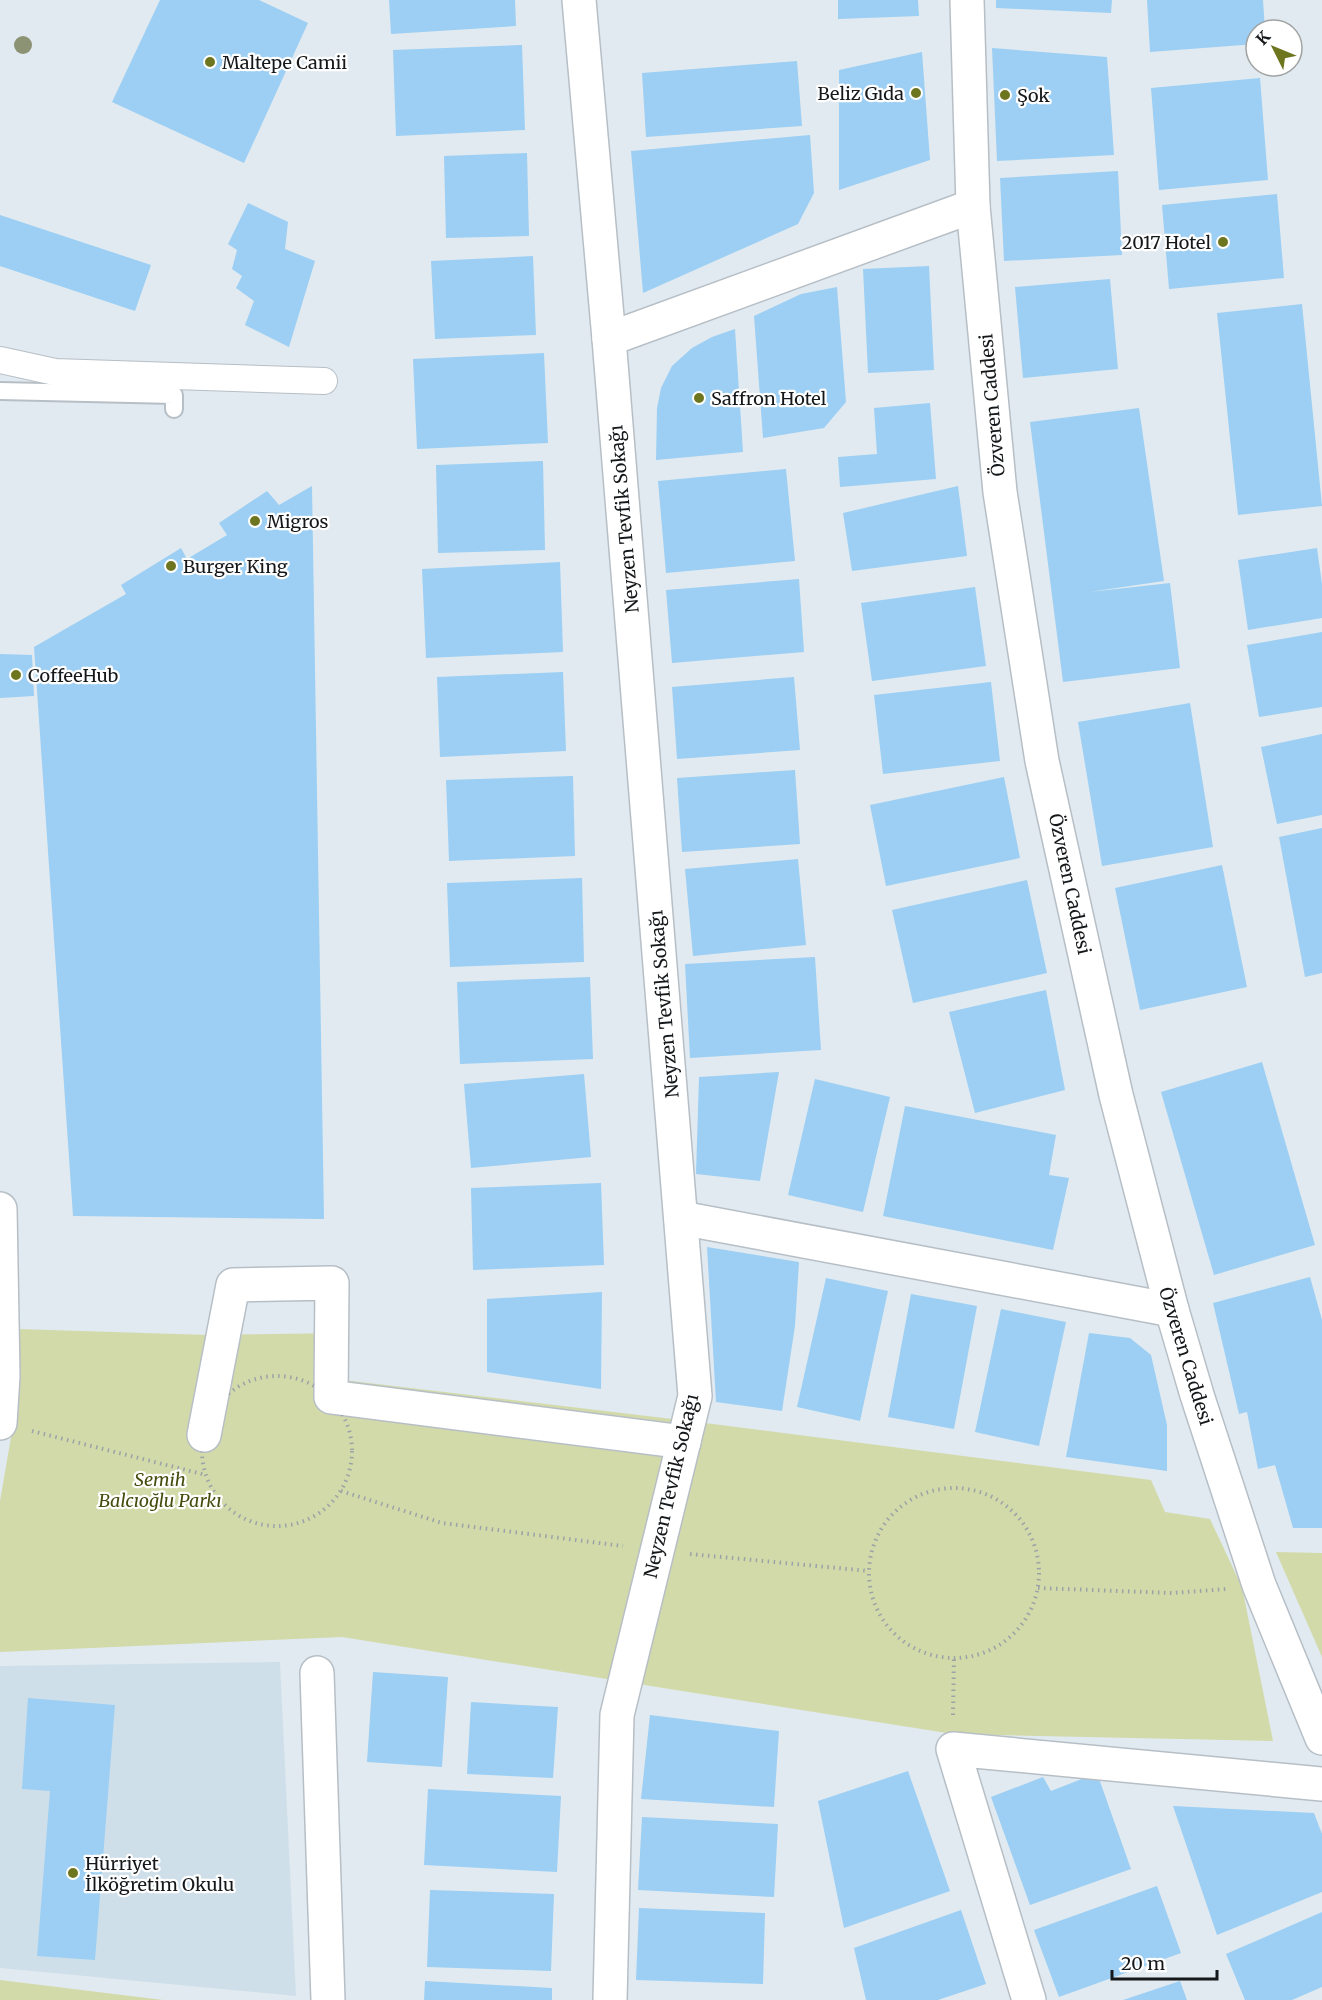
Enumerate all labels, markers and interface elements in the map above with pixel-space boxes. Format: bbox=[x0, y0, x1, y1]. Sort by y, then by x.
north arrow bbox=[1244, 18, 1304, 78]
text: K bbox=[1252, 27, 1274, 49]
place label: Maltepe Camii bbox=[222, 51, 347, 74]
marker: Maltepe Camii bbox=[203, 55, 217, 69]
place label: Beliz Gıda bbox=[818, 82, 904, 105]
place label: Şok bbox=[1017, 84, 1050, 107]
marker: Beliz Gıda bbox=[909, 86, 923, 100]
marker: Şok bbox=[998, 88, 1012, 102]
place label: 2017 Hotel bbox=[1122, 231, 1211, 254]
marker: 2017 Hotel bbox=[1216, 235, 1230, 249]
street label: Özveren Caddesi bbox=[974, 333, 1010, 477]
place label: Saffron Hotel bbox=[711, 387, 827, 410]
marker: Saffron Hotel bbox=[692, 391, 706, 405]
street label: Neyzen Tevfik Sokağı bbox=[604, 424, 644, 614]
place label: Migros bbox=[267, 510, 329, 533]
marker: Migros bbox=[248, 514, 262, 528]
place label: Burger King bbox=[183, 555, 288, 578]
marker: Burger King bbox=[164, 559, 178, 573]
place label: CoffeeHub bbox=[28, 664, 119, 687]
marker: CoffeeHub bbox=[9, 668, 23, 682]
street label: Özveren Caddesi bbox=[1044, 812, 1096, 957]
street label: Neyzen Tevfik Sokağı bbox=[644, 909, 684, 1099]
street label: Özveren Caddesi bbox=[1154, 1284, 1218, 1428]
street label: Neyzen Tevfik Sokağı bbox=[639, 1391, 703, 1580]
park label: Semih Balcıoğlu Parkı bbox=[98, 1468, 222, 1512]
place label: Hürriyet İlköğretim Okulu bbox=[85, 1852, 234, 1896]
marker: Hürriyet İlköğretim Okulu bbox=[66, 1866, 80, 1880]
scale bar bbox=[1112, 1943, 1217, 1981]
text: 20 m bbox=[1121, 1952, 1165, 1975]

